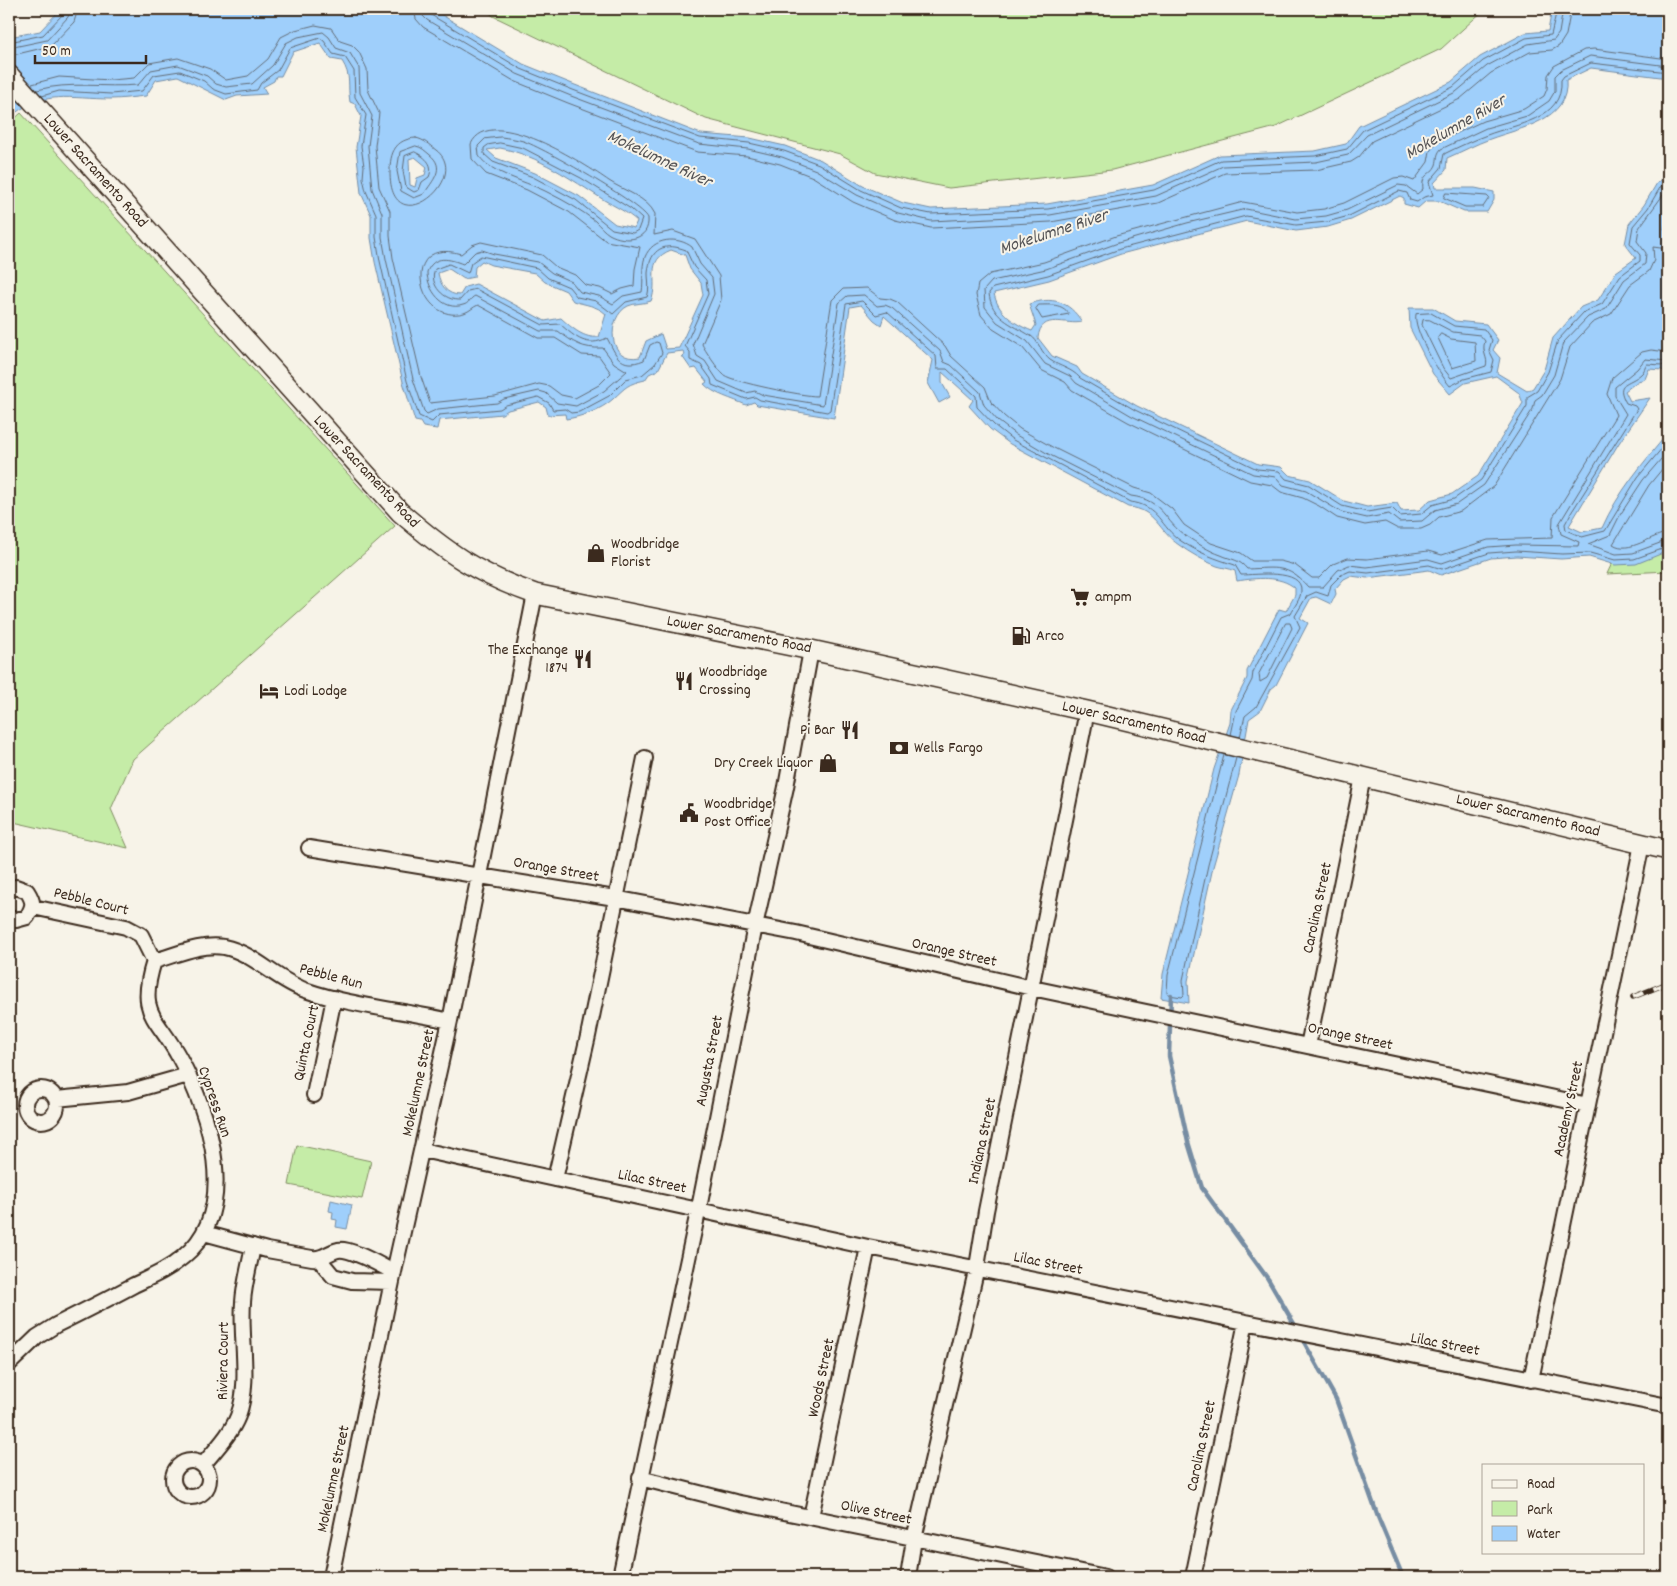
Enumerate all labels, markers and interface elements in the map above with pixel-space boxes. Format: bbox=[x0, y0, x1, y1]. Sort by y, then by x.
scale bar bbox=[35, 32, 146, 64]
text: 50 m bbox=[42, 41, 71, 63]
water label: Mokelumne River bbox=[1401, 88, 1513, 167]
street label: Lower Sacramento Road bbox=[37, 109, 153, 233]
water label: Mokelumne River bbox=[603, 125, 717, 196]
water label: Mokelumne River bbox=[996, 203, 1114, 262]
street label: Lower Sacramento Road bbox=[307, 410, 425, 534]
place label: Woodbridge Florist bbox=[611, 533, 679, 574]
shop icon: Woodbridge Florist bbox=[585, 542, 607, 564]
supermarket icon: ampm bbox=[1069, 586, 1091, 608]
place label: ampm bbox=[1095, 586, 1132, 609]
street label: Lower Sacramento Road bbox=[665, 610, 813, 660]
fuel station icon: Arco bbox=[1010, 625, 1032, 647]
place label: Arco bbox=[1036, 625, 1064, 648]
place label: The Exchange 1874 bbox=[488, 639, 568, 680]
restaurant icon: The Exchange 1874 bbox=[572, 648, 594, 670]
place label: Woodbridge Crossing bbox=[699, 661, 767, 702]
restaurant icon: Woodbridge Crossing bbox=[673, 670, 695, 692]
hotel icon: Lodi Lodge bbox=[258, 680, 280, 702]
place label: Lodi Lodge bbox=[284, 680, 347, 703]
street label: Lower Sacramento Road bbox=[1060, 695, 1208, 751]
place label: Pi Bar bbox=[800, 719, 835, 742]
restaurant icon: Pi Bar bbox=[839, 719, 861, 741]
bank icon: Wells Fargo bbox=[888, 737, 910, 759]
place label: Wells Fargo bbox=[914, 737, 983, 760]
place label: Dry Creek Liquor bbox=[714, 752, 813, 775]
shop icon: Dry Creek Liquor bbox=[817, 752, 839, 774]
street label: Lower Sacramento Road bbox=[1454, 788, 1602, 844]
place label: Woodbridge Post Office bbox=[704, 793, 772, 834]
public building icon: Woodbridge Post Office bbox=[678, 802, 700, 824]
street label: Orange Street bbox=[511, 851, 601, 889]
street label: Carolina Street bbox=[1297, 860, 1339, 956]
street label: Pebble Court bbox=[51, 882, 131, 922]
street label: Orange Street bbox=[909, 932, 999, 974]
street label: Pebble Run bbox=[297, 958, 365, 996]
street label: Quinta Court bbox=[288, 1003, 326, 1083]
street label: Augusta Street bbox=[690, 1013, 730, 1108]
street label: Orange Street bbox=[1305, 1017, 1395, 1057]
street label: Mokelumne Street bbox=[396, 1027, 442, 1139]
street label: Academy Street bbox=[1548, 1059, 1590, 1159]
street label: Cypress Run bbox=[191, 1063, 237, 1141]
street label: Indiana Street bbox=[963, 1096, 1003, 1186]
street label: Lilac Street bbox=[615, 1163, 689, 1201]
street label: Lilac Street bbox=[1012, 1246, 1085, 1282]
street label: Riviera Court bbox=[212, 1322, 236, 1400]
street label: Lilac Street bbox=[1409, 1327, 1482, 1363]
street label: Woods Street bbox=[802, 1336, 842, 1420]
street label: Carolina Street bbox=[1181, 1398, 1223, 1494]
street label: Mokelumne Street bbox=[311, 1423, 357, 1535]
legend bbox=[1482, 1464, 1644, 1554]
text: Road bbox=[1527, 1474, 1555, 1496]
street label: Olive Street bbox=[838, 1494, 914, 1532]
text: Park bbox=[1527, 1500, 1553, 1522]
text: Water bbox=[1527, 1524, 1561, 1546]

